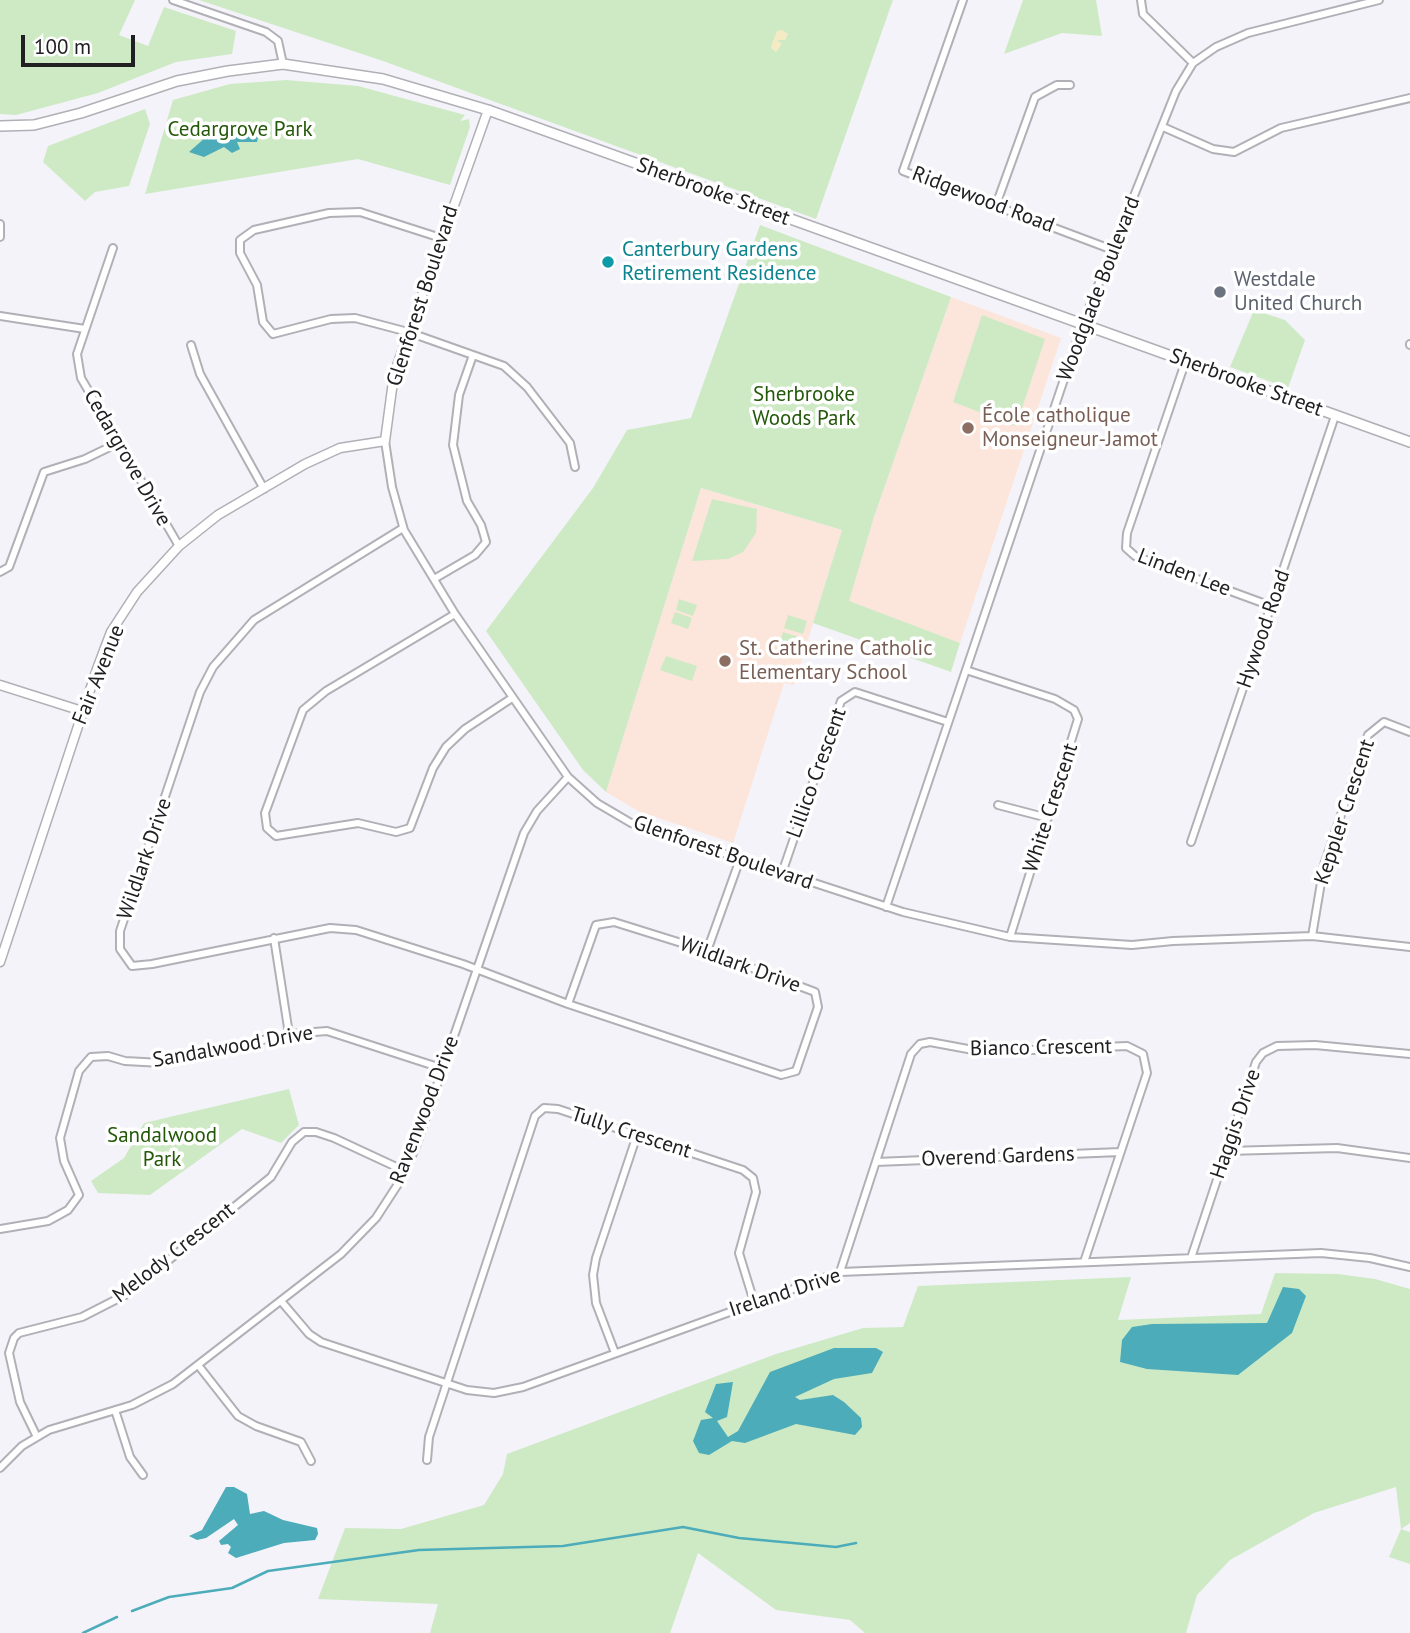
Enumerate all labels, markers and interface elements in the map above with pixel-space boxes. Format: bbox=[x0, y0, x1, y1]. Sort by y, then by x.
scale bar bbox=[24, 21, 138, 65]
text: 100 m bbox=[34, 33, 91, 60]
park label: Cedargrove Park bbox=[168, 117, 312, 143]
street label: Sherbrooke Street bbox=[633, 153, 793, 231]
street label: Ridgewood Road bbox=[908, 161, 1058, 239]
street label: Woodglade Boulevard bbox=[1052, 193, 1146, 385]
street label: Glenforest Boulevard bbox=[382, 203, 464, 389]
place label: Canterbury Gardens Retirement Residence bbox=[622, 237, 816, 287]
marker: Canterbury Gardens Retirement Residence bbox=[600, 254, 616, 270]
place label: Westdale United Church bbox=[1234, 267, 1362, 317]
marker: Westdale United Church bbox=[1212, 284, 1228, 300]
street label: Sherbrooke Street bbox=[1166, 344, 1326, 422]
park label: Sherbrooke Woods Park bbox=[752, 382, 856, 432]
street label: Cedargrove Drive bbox=[78, 385, 176, 531]
place label: École catholique Monseigneur-Jamot bbox=[982, 403, 1158, 453]
marker: École catholique Monseigneur-Jamot bbox=[960, 420, 976, 436]
street label: Linden Lee bbox=[1134, 544, 1234, 602]
street label: Hywood Road bbox=[1232, 567, 1296, 691]
street label: Fair Avenue bbox=[68, 621, 130, 729]
place label: St. Catherine Catholic Elementary School bbox=[739, 636, 933, 686]
marker: St. Catherine Catholic Elementary School bbox=[717, 653, 733, 669]
street label: Lillico Crescent bbox=[782, 704, 852, 842]
street label: Keppler Crescent bbox=[1310, 736, 1380, 888]
street label: White Crescent bbox=[1018, 740, 1084, 876]
street label: Wildlark Drive bbox=[112, 795, 178, 923]
street label: Glenforest Boulevard bbox=[630, 810, 816, 896]
street label: Wildlark Drive bbox=[676, 931, 804, 999]
street label: Sandalwood Drive bbox=[151, 1020, 315, 1074]
street label: Ravenwood Drive bbox=[385, 1032, 465, 1188]
street label: Bianco Crescent bbox=[970, 1034, 1112, 1062]
street label: Haggis Drive bbox=[1205, 1066, 1267, 1182]
street label: Tully Crescent bbox=[568, 1102, 694, 1164]
park label: Sandalwood Park bbox=[107, 1123, 217, 1173]
street label: Overend Gardens bbox=[921, 1142, 1075, 1172]
street label: Melody Crescent bbox=[108, 1198, 240, 1308]
street label: Ireland Drive bbox=[726, 1263, 844, 1323]

